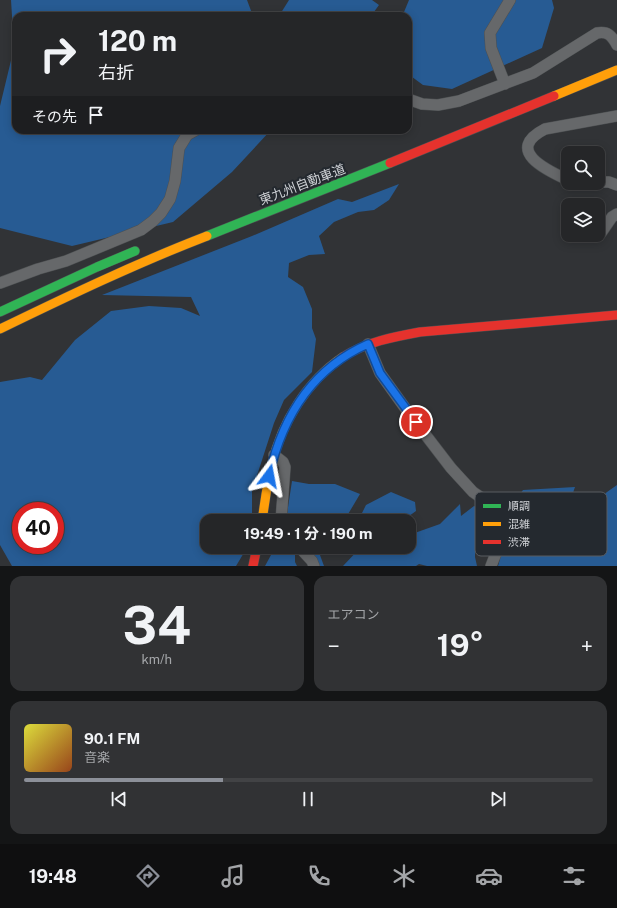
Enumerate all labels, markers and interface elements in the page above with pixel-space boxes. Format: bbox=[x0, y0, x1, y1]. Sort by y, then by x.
text: 120 m bbox=[98, 24, 177, 57]
icon: right bbox=[32, 28, 84, 80]
text: 右折 bbox=[98, 62, 134, 83]
icon: arrive bbox=[85, 104, 107, 126]
text: その先 bbox=[32, 108, 77, 125]
map controls bbox=[561, 146, 605, 242]
button: search bbox=[561, 146, 605, 190]
street label: 東九州自動車道 bbox=[257, 161, 347, 208]
button: layers bbox=[561, 198, 605, 242]
pin bbox=[399, 405, 433, 439]
icon: arrive bbox=[405, 411, 427, 433]
position arrow bbox=[248, 455, 290, 497]
legend bbox=[475, 492, 607, 556]
text: 順調 bbox=[508, 500, 530, 512]
speed limit sign: 40 bbox=[12, 502, 64, 554]
text: 混雑 bbox=[508, 518, 530, 530]
text: 19:49 · 1 分 · 190 m bbox=[244, 525, 372, 542]
text: 渋滞 bbox=[508, 536, 530, 548]
text: 34 bbox=[122, 595, 191, 656]
text: エアコン bbox=[328, 607, 380, 622]
text: 19° bbox=[437, 627, 484, 663]
text: − bbox=[328, 633, 340, 659]
text: + bbox=[581, 633, 593, 659]
text: km/h bbox=[141, 652, 172, 667]
text: 90.1 FM bbox=[84, 730, 140, 747]
text: 音楽 bbox=[84, 750, 110, 765]
icon: previous bbox=[108, 788, 130, 810]
icon: pause bbox=[297, 788, 319, 810]
icon: next bbox=[487, 788, 509, 810]
icon: directions bbox=[134, 862, 162, 890]
icon: music bbox=[219, 862, 247, 890]
icon: phone bbox=[305, 862, 333, 890]
icon: climate bbox=[390, 862, 418, 890]
icon: car bbox=[475, 862, 503, 890]
icon: filters bbox=[560, 862, 588, 890]
text: 19:48 bbox=[29, 866, 77, 887]

